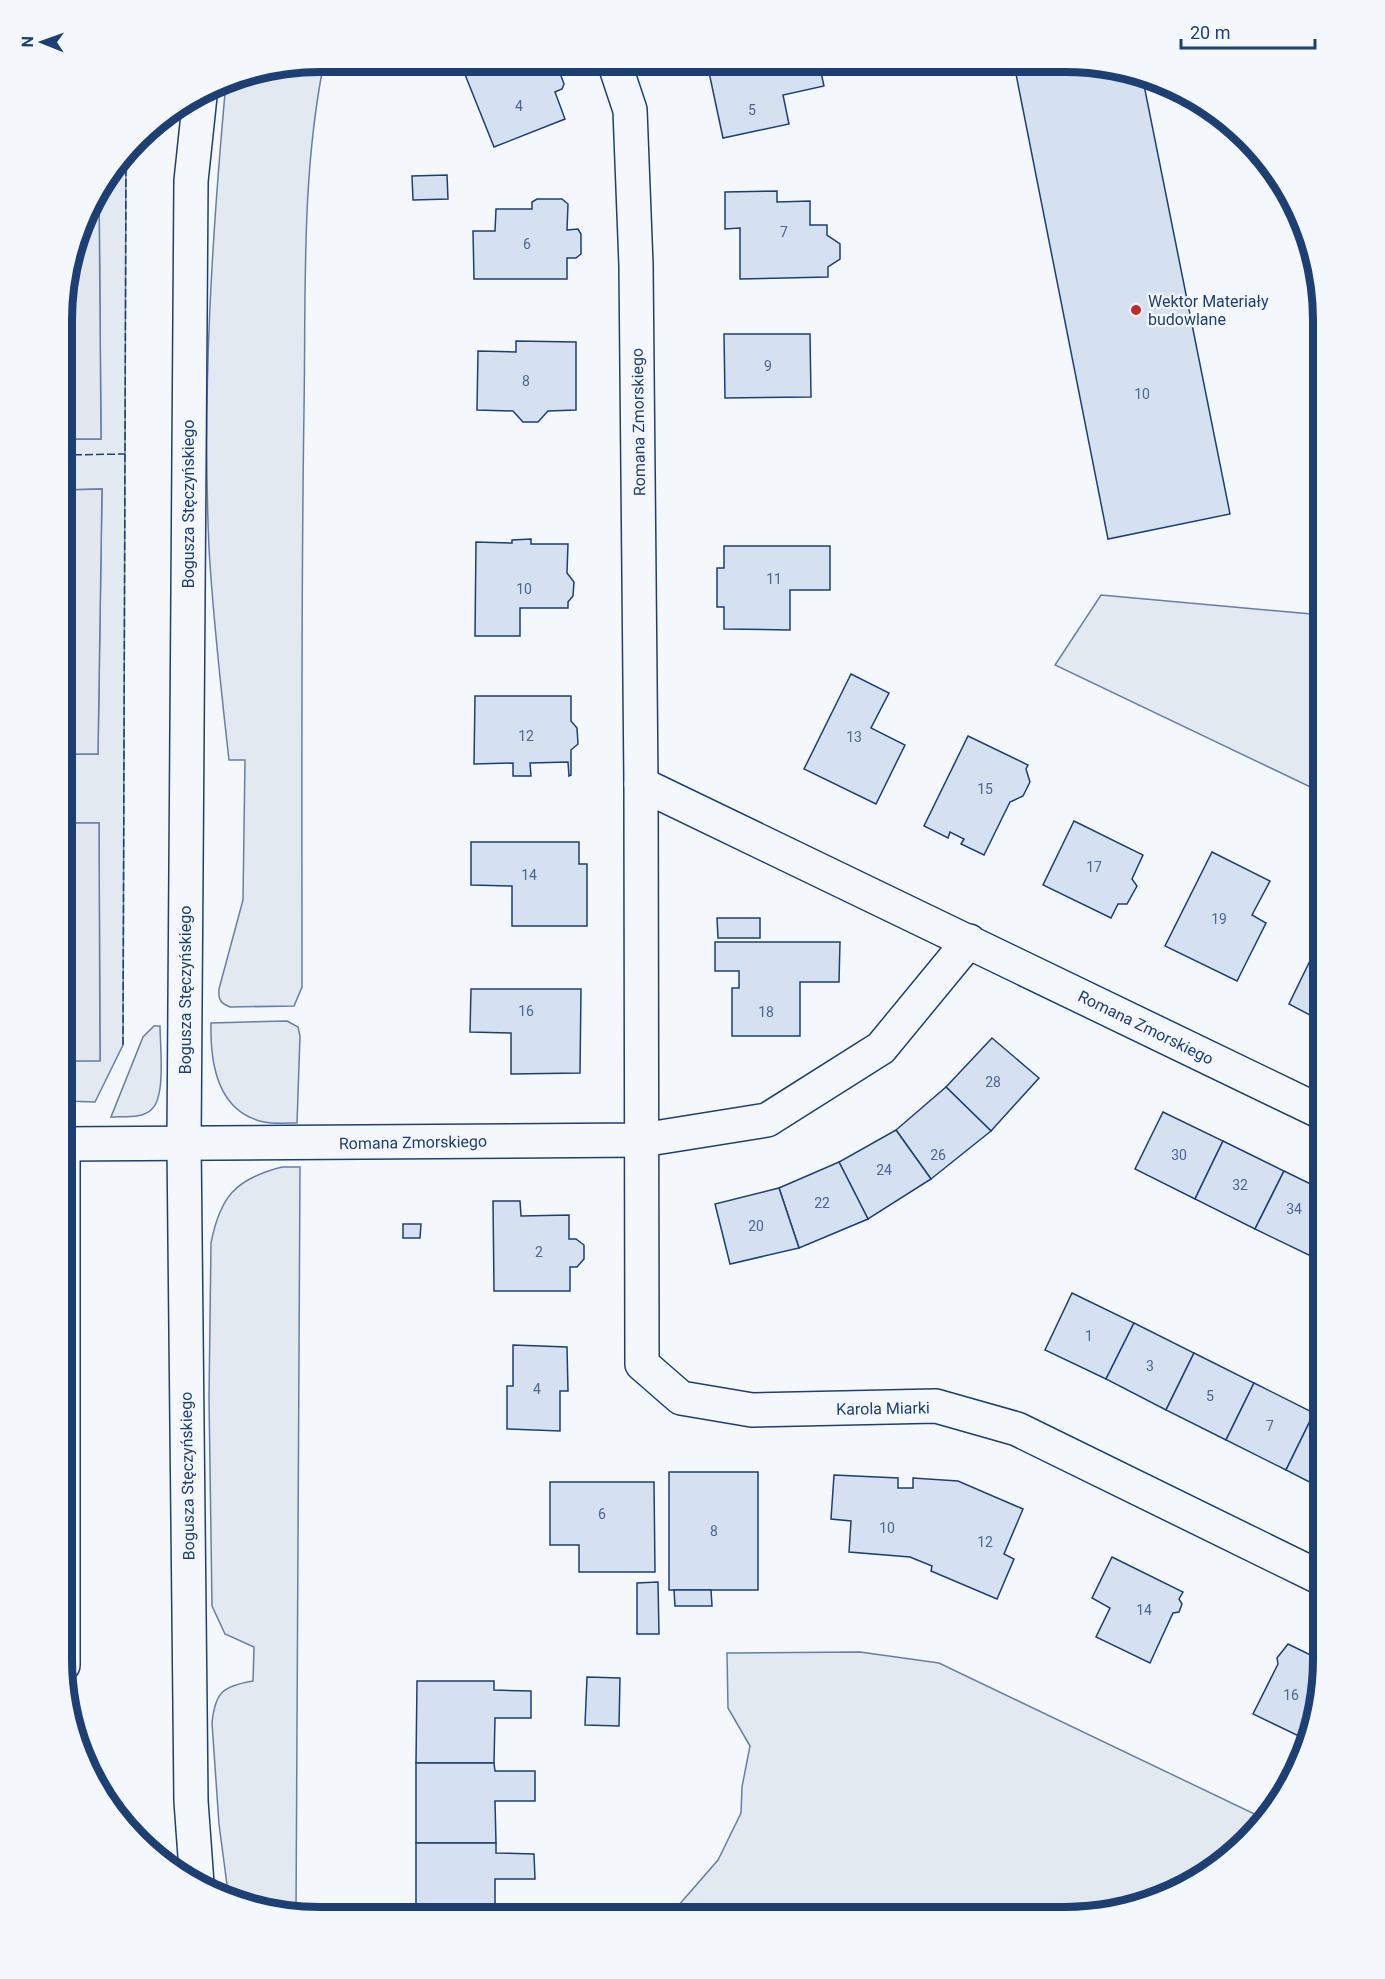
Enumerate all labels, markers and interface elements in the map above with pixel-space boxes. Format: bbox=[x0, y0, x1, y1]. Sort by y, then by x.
north arrow bbox=[12, 12, 72, 72]
scale bar bbox=[1181, 12, 1314, 50]
text: 20 m bbox=[1190, 22, 1230, 43]
text: N bbox=[18, 36, 37, 48]
house number: 4 bbox=[515, 98, 523, 114]
house number: 5 bbox=[748, 102, 756, 118]
house number: 7 bbox=[780, 224, 788, 240]
house number: 6 bbox=[523, 236, 531, 252]
place label: Wektor Materiały budowlane bbox=[1148, 292, 1269, 329]
marker: Wektor Materiały budowlane bbox=[1129, 303, 1143, 317]
street label: Romana Zmorskiego bbox=[628, 348, 649, 496]
house number: 9 bbox=[764, 358, 772, 374]
house number: 8 bbox=[522, 373, 530, 389]
house number: 10 bbox=[1134, 386, 1150, 402]
street label: Bogusza Stęczyńskiego bbox=[179, 420, 198, 588]
house number: 11 bbox=[766, 571, 782, 587]
house number: 10 bbox=[516, 581, 532, 597]
house number: 12 bbox=[518, 728, 534, 744]
house number: 13 bbox=[846, 729, 862, 745]
house number: 15 bbox=[977, 781, 993, 797]
house number: 17 bbox=[1086, 859, 1102, 875]
house number: 14 bbox=[521, 867, 537, 883]
street label: Bogusza Stęczyńskiego bbox=[176, 906, 195, 1074]
house number: 19 bbox=[1211, 911, 1227, 927]
street label: Romana Zmorskiego bbox=[1075, 986, 1217, 1068]
house number: 16 bbox=[518, 1003, 534, 1019]
house number: 18 bbox=[758, 1004, 774, 1020]
house number: 28 bbox=[985, 1074, 1001, 1090]
street label: Romana Zmorskiego bbox=[339, 1132, 487, 1153]
house number: 26 bbox=[930, 1147, 946, 1163]
house number: 30 bbox=[1171, 1147, 1187, 1163]
house number: 24 bbox=[876, 1162, 892, 1178]
house number: 32 bbox=[1232, 1177, 1248, 1193]
house number: 22 bbox=[814, 1195, 830, 1211]
house number: 34 bbox=[1286, 1201, 1302, 1217]
house number: 20 bbox=[748, 1218, 764, 1234]
house number: 2 bbox=[535, 1244, 543, 1260]
house number: 1 bbox=[1085, 1328, 1093, 1344]
house number: 3 bbox=[1146, 1358, 1154, 1374]
house number: 4 bbox=[533, 1381, 541, 1397]
house number: 5 bbox=[1206, 1388, 1214, 1404]
street label: Bogusza Stęczyńskiego bbox=[177, 1392, 198, 1560]
street label: Karola Miarki bbox=[836, 1398, 930, 1419]
house number: 7 bbox=[1266, 1418, 1274, 1434]
house number: 6 bbox=[598, 1506, 606, 1522]
house number: 10 bbox=[879, 1520, 895, 1536]
house number: 8 bbox=[710, 1523, 718, 1539]
house number: 12 bbox=[977, 1534, 993, 1550]
house number: 14 bbox=[1136, 1602, 1152, 1618]
house number: 16 bbox=[1283, 1687, 1299, 1703]

